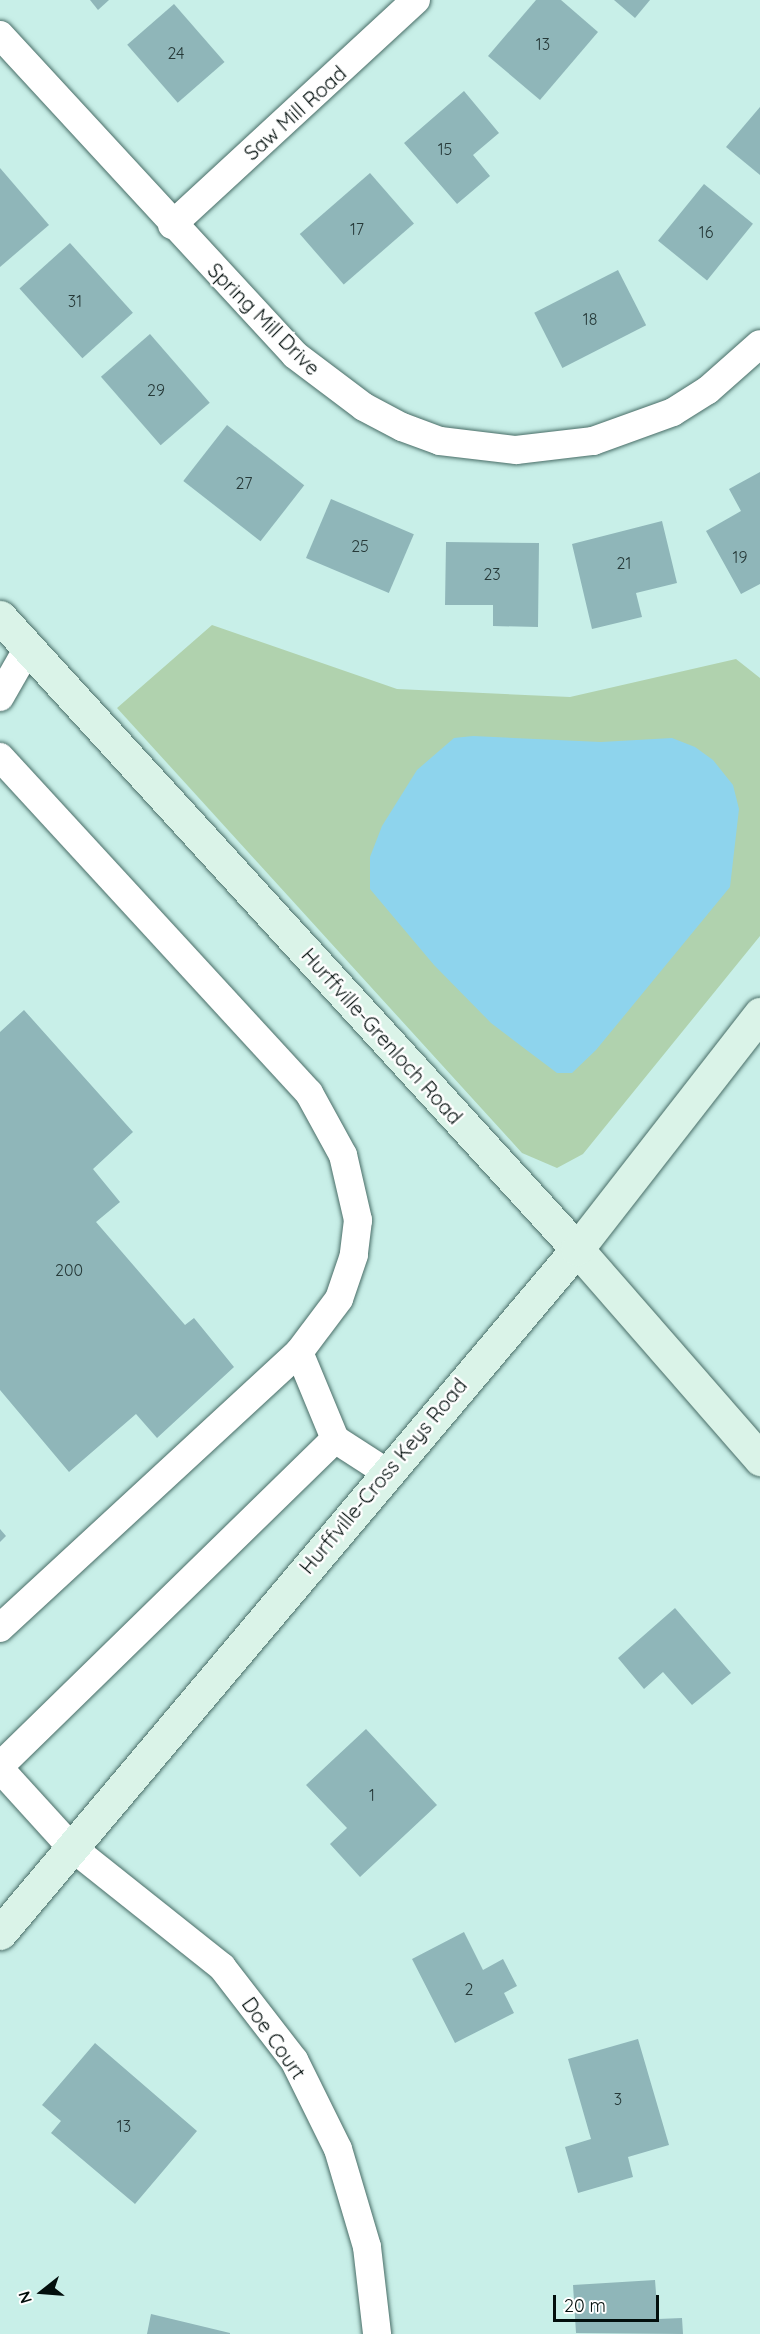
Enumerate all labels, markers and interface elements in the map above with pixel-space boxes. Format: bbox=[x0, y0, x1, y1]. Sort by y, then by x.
house number: 13 bbox=[536, 34, 550, 54]
house number: 24 bbox=[167, 43, 185, 63]
street label: Saw Mill Road bbox=[239, 61, 351, 165]
house number: 15 bbox=[438, 139, 452, 159]
house number: 17 bbox=[350, 219, 364, 239]
house number: 16 bbox=[699, 222, 713, 242]
street label: Spring Mill Drive bbox=[203, 258, 325, 380]
house number: 31 bbox=[68, 291, 82, 311]
house number: 18 bbox=[583, 309, 597, 329]
house number: 29 bbox=[147, 380, 165, 400]
house number: 27 bbox=[236, 473, 252, 493]
house number: 25 bbox=[351, 536, 369, 556]
house number: 19 bbox=[733, 547, 747, 567]
house number: 21 bbox=[617, 553, 631, 573]
house number: 23 bbox=[483, 564, 501, 584]
street label: Hurffville-Grenloch Road bbox=[297, 943, 467, 1129]
house number: 200 bbox=[55, 1260, 83, 1280]
street label: Hurffville-Cross Keys Road bbox=[294, 1374, 472, 1578]
house number: 1 bbox=[369, 1785, 375, 1805]
house number: 2 bbox=[465, 1979, 473, 1999]
street label: Doe Court bbox=[237, 1992, 311, 2084]
house number: 3 bbox=[614, 2089, 622, 2109]
house number: 13 bbox=[117, 2116, 131, 2136]
north arrow bbox=[12, 2262, 72, 2322]
scale bar bbox=[556, 2283, 662, 2321]
text: N bbox=[14, 2289, 36, 2306]
text: 20 m bbox=[564, 2294, 606, 2317]

